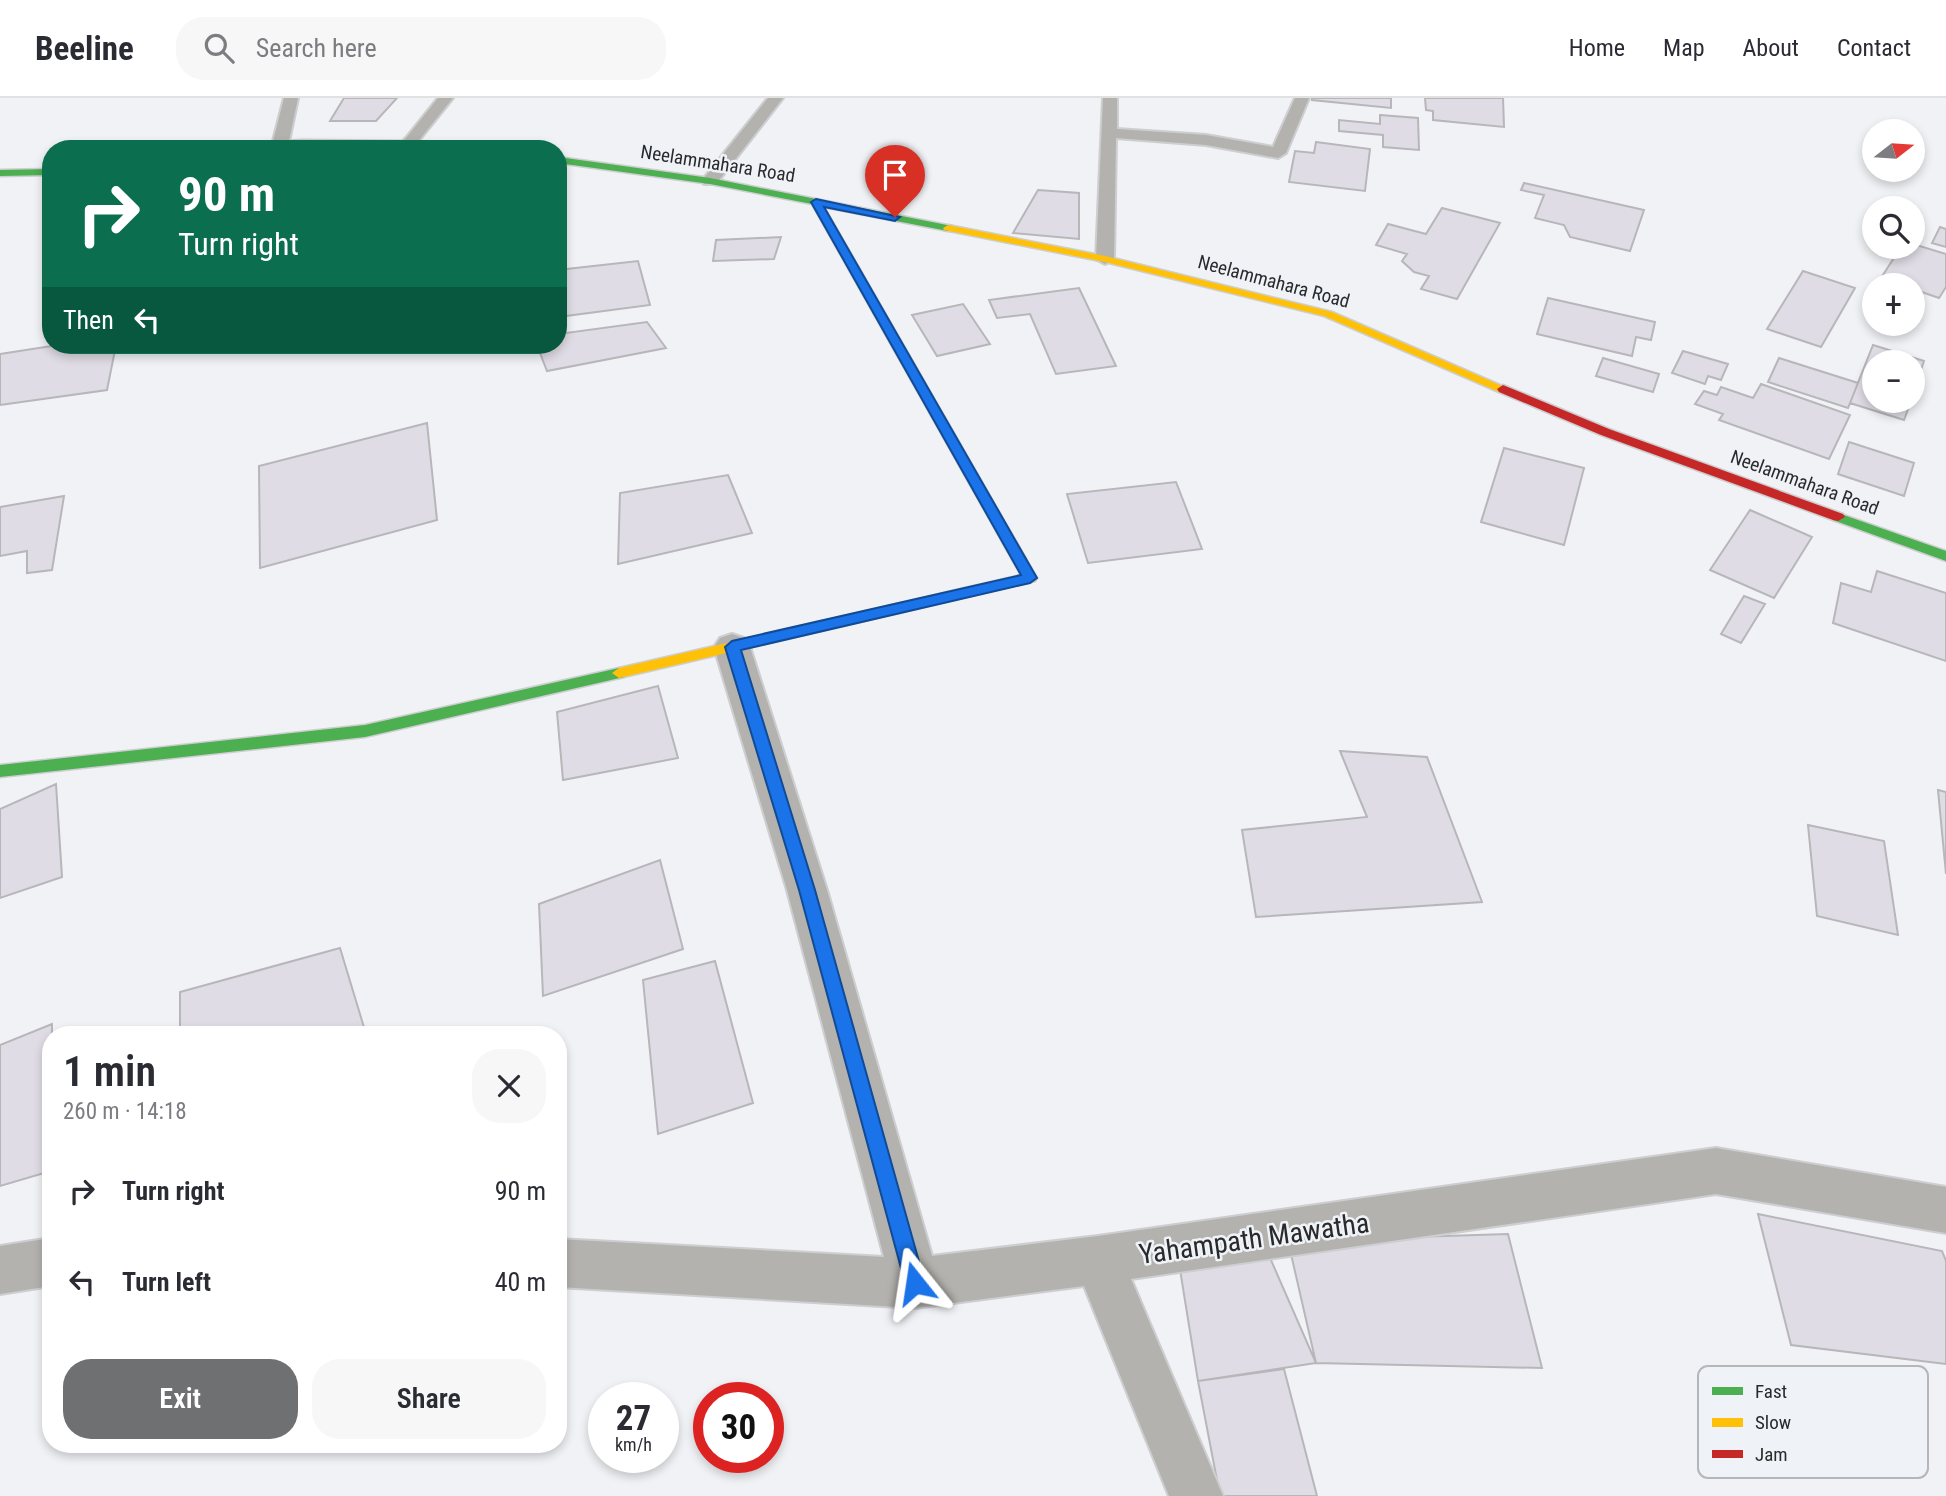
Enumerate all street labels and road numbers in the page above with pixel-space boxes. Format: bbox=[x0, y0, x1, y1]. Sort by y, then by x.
street label: Neelammahara Road bbox=[639, 140, 797, 187]
street label: Neelammahara Road bbox=[1196, 250, 1352, 313]
street label: Neelammahara Road bbox=[1728, 445, 1882, 520]
street label: Yahampath Mawatha bbox=[1137, 1206, 1371, 1271]

